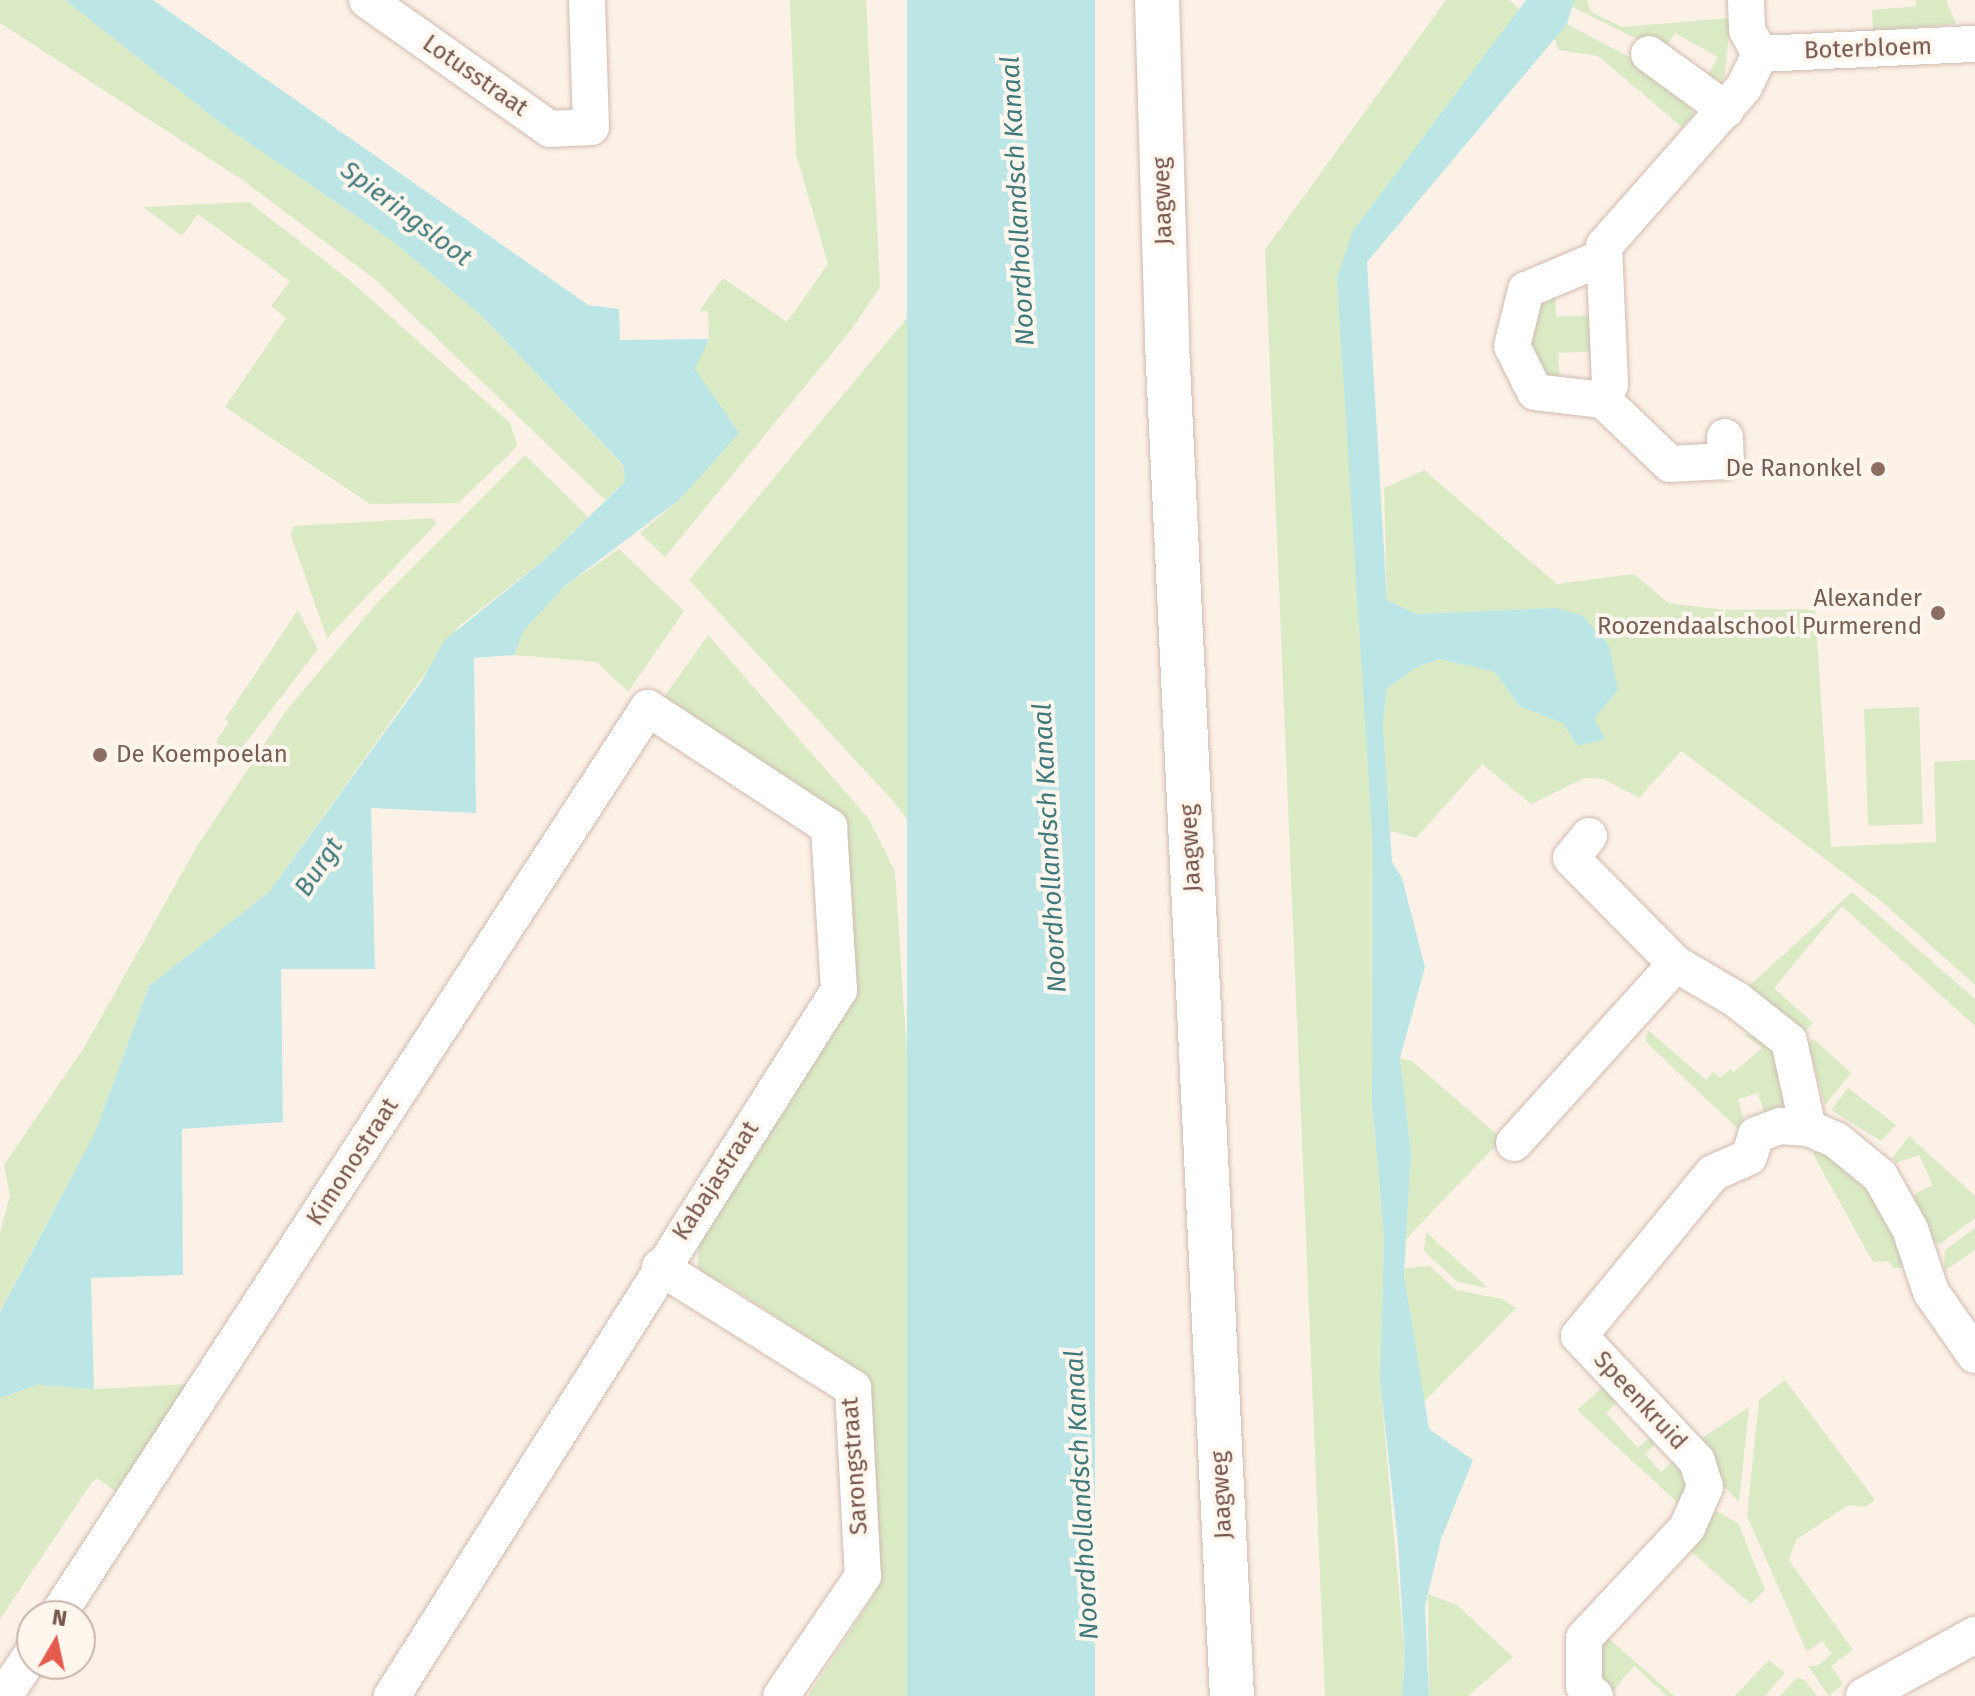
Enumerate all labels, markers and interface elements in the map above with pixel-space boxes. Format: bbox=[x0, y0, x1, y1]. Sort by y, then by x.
street label: Lotusstraat bbox=[417, 29, 533, 123]
street label: Boterbloem bbox=[1803, 32, 1933, 66]
water label: Noordhollandsch Kanaal bbox=[995, 55, 1041, 347]
water label: Spieringsloot bbox=[334, 155, 478, 273]
street label: Jaagweg bbox=[1147, 156, 1179, 246]
place label: De Ranonkel bbox=[1725, 455, 1862, 483]
marker: De Ranonkel bbox=[1869, 460, 1887, 478]
place label: Alexander Roozendaalschool Purmerend bbox=[1597, 585, 1922, 641]
marker: Alexander Roozendaalschool Purmerend bbox=[1929, 604, 1947, 622]
water label: Noordhollandsch Kanaal bbox=[1027, 702, 1073, 994]
place label: De Koempoelan bbox=[116, 741, 288, 769]
marker: De Koempoelan bbox=[91, 746, 109, 764]
street label: Jaagweg bbox=[1174, 803, 1208, 893]
water label: Burgt bbox=[288, 832, 350, 902]
street label: Kimonostraat bbox=[301, 1093, 405, 1231]
street label: Kabajastraat bbox=[667, 1116, 765, 1246]
street label: Speenkruid bbox=[1587, 1346, 1693, 1456]
water label: Noordhollandsch Kanaal bbox=[1059, 1349, 1105, 1641]
street label: Sarongstraat bbox=[836, 1396, 874, 1536]
street label: Jaagweg bbox=[1205, 1450, 1239, 1540]
north arrow bbox=[16, 1600, 96, 1680]
text: N bbox=[50, 1603, 69, 1632]

